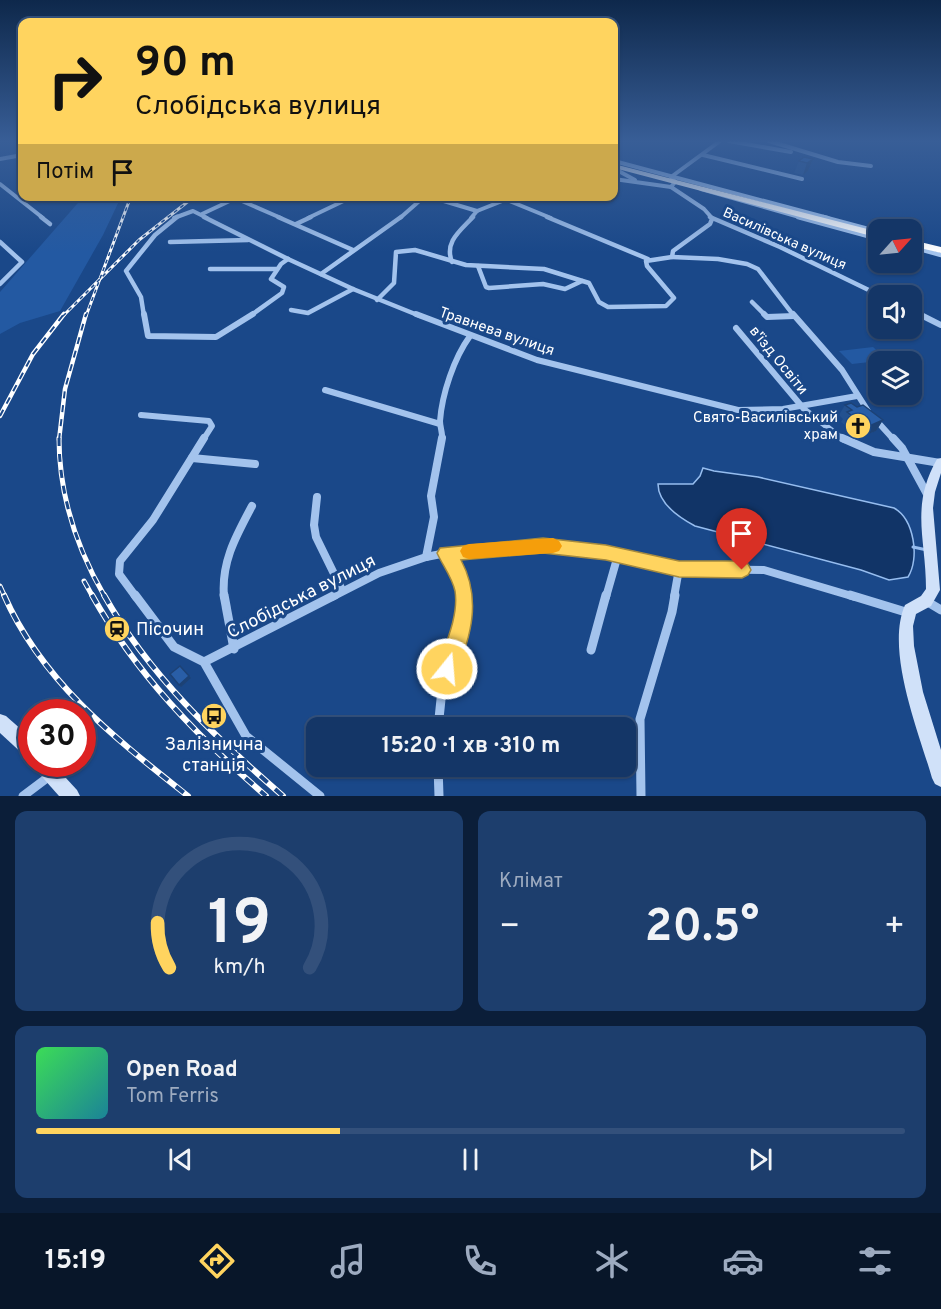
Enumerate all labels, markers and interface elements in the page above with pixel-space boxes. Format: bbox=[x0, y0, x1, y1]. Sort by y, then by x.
text: 90 m bbox=[135, 38, 236, 91]
icon: right bbox=[36, 42, 114, 120]
text: Слобідська вулиця bbox=[135, 90, 381, 124]
icon: arrive bbox=[106, 156, 139, 189]
text: Потім bbox=[36, 159, 94, 186]
street label: Василівська вулиця bbox=[720, 204, 849, 274]
north arrow bbox=[868, 219, 922, 273]
map controls bbox=[868, 219, 922, 405]
button: sound bbox=[868, 285, 922, 339]
street label: Травнева вулиця bbox=[436, 304, 557, 361]
street label: в'їзд Освіти bbox=[744, 323, 811, 399]
button: layers bbox=[868, 351, 922, 405]
place label: Свято-Василівський храм bbox=[693, 409, 838, 445]
church icon: Свято-Василівський храм bbox=[843, 411, 873, 441]
pin bbox=[716, 508, 767, 570]
icon: arrive bbox=[725, 517, 758, 550]
street label: Слобідська вулиця bbox=[223, 550, 380, 645]
station icon: Пісочин bbox=[102, 614, 132, 644]
place label: Пісочин bbox=[136, 619, 204, 642]
position arrow bbox=[415, 637, 479, 701]
speed limit sign: 30 bbox=[18, 699, 96, 777]
bus stop icon: Залізнична станція bbox=[199, 701, 229, 731]
text: 15:20 · 1 хв · 310 m bbox=[382, 733, 560, 760]
place label: Залізнична станція bbox=[165, 734, 263, 778]
text: Клімат bbox=[499, 869, 563, 895]
text: 19 bbox=[207, 887, 271, 966]
text: 20.5° bbox=[645, 900, 759, 957]
text: − bbox=[499, 907, 520, 949]
text: + bbox=[884, 907, 905, 949]
text: km/h bbox=[213, 954, 265, 981]
text: Open Road bbox=[126, 1057, 238, 1084]
text: Tom Ferris bbox=[126, 1084, 219, 1110]
icon: previous bbox=[164, 1143, 197, 1176]
icon: pause bbox=[454, 1143, 487, 1176]
icon: next bbox=[744, 1143, 777, 1176]
icon: directions bbox=[196, 1240, 238, 1282]
icon: music bbox=[327, 1240, 369, 1282]
icon: phone bbox=[459, 1240, 501, 1282]
icon: climate bbox=[591, 1240, 633, 1282]
icon: car bbox=[722, 1240, 764, 1282]
icon: filters bbox=[854, 1240, 896, 1282]
text: 15:19 bbox=[45, 1244, 106, 1278]

